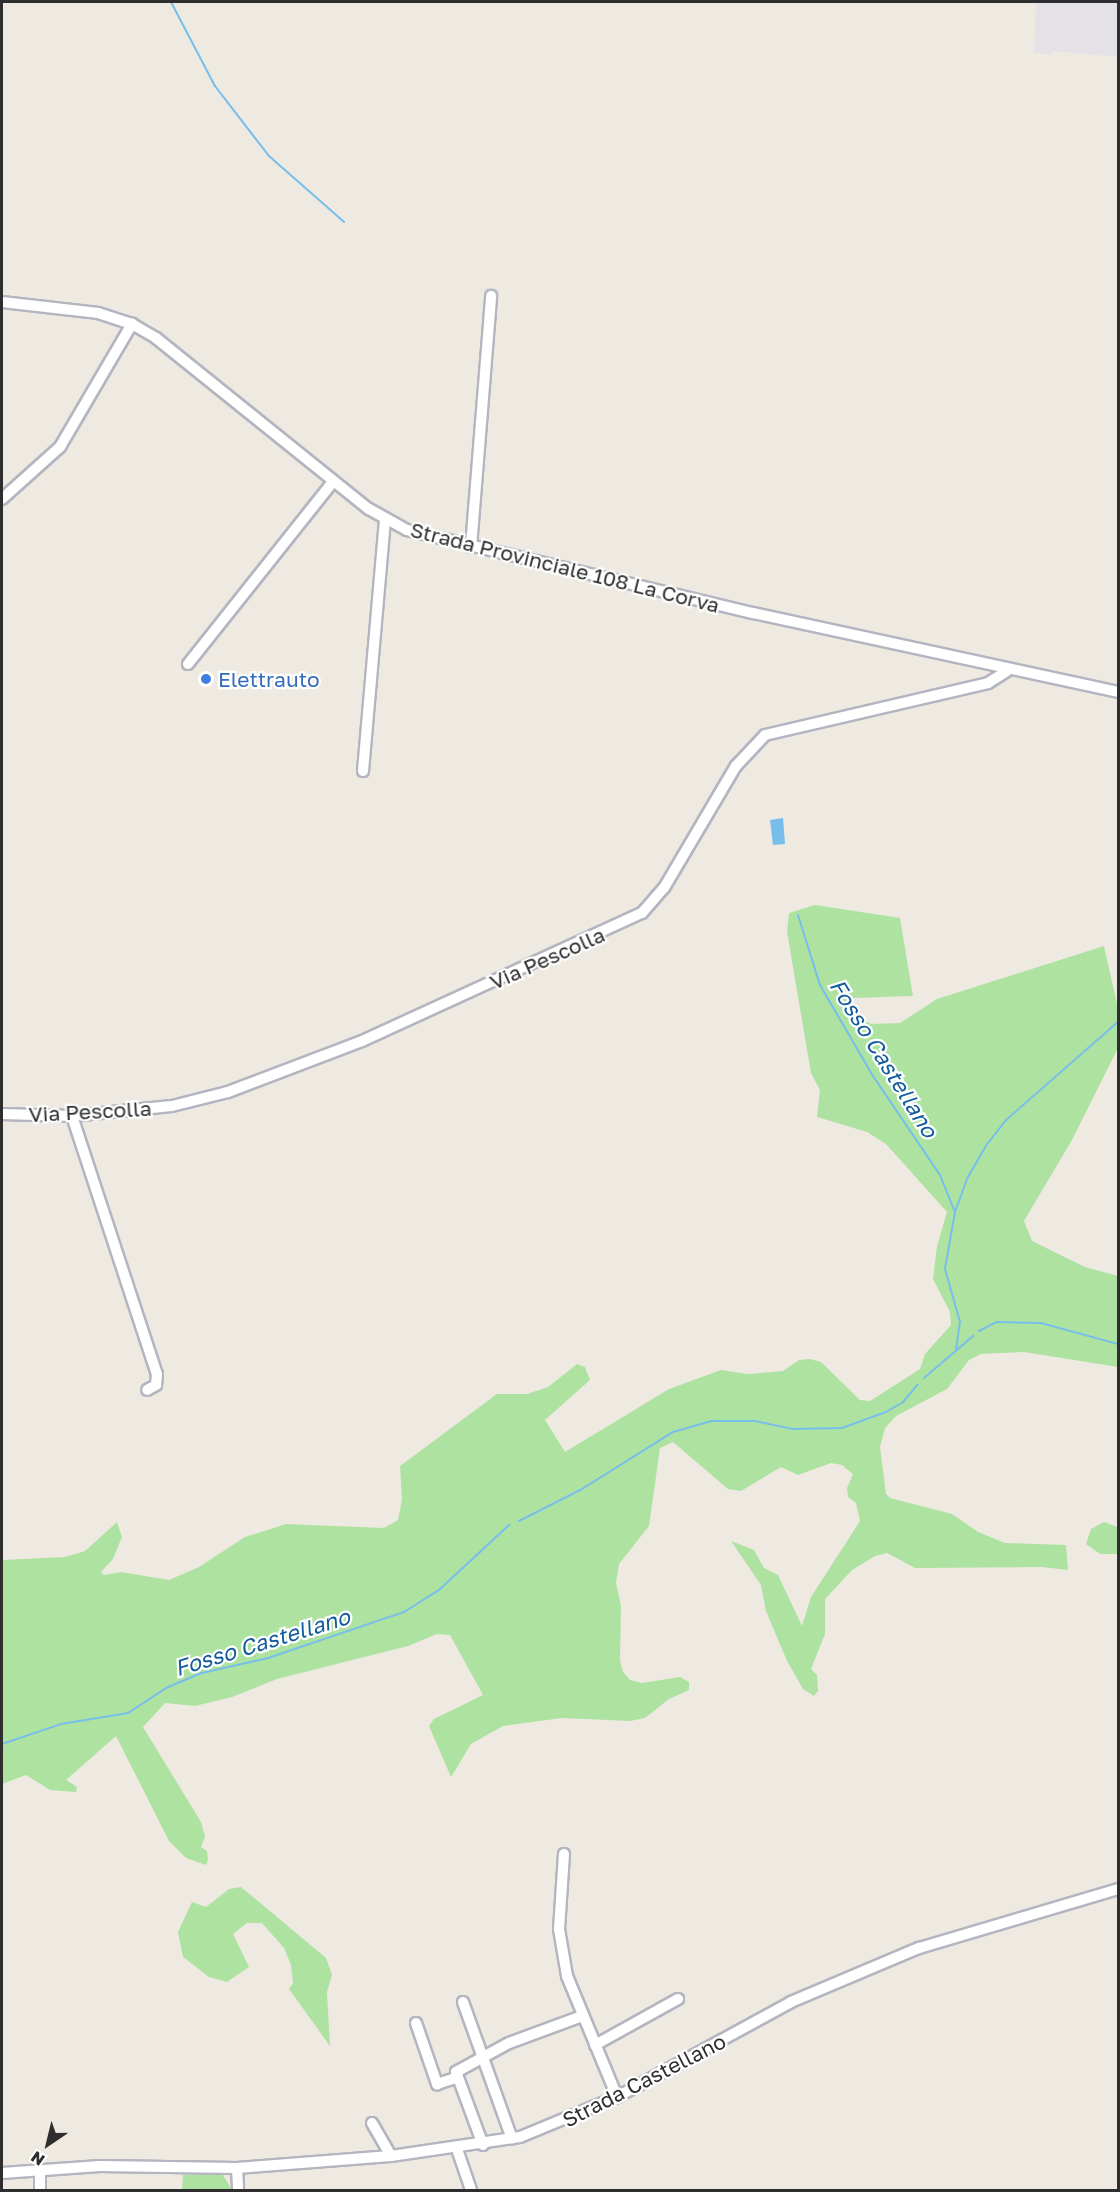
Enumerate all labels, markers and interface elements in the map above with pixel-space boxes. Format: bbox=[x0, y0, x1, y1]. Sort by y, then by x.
street label: Strada Provinciale 108 La Corva bbox=[408, 516, 722, 618]
place label: Elettrauto bbox=[218, 666, 320, 692]
marker: Elettrauto bbox=[199, 672, 213, 686]
street label: Via Pescolla bbox=[486, 921, 608, 995]
water label: Fosso Castellano bbox=[825, 974, 943, 1142]
street label: Via Pescolla bbox=[28, 1095, 152, 1127]
water label: Fosso Castellano bbox=[171, 1603, 353, 1681]
street label: Strada Castellano bbox=[558, 2028, 730, 2132]
north arrow bbox=[18, 2114, 78, 2174]
text: N bbox=[27, 2147, 48, 2170]

